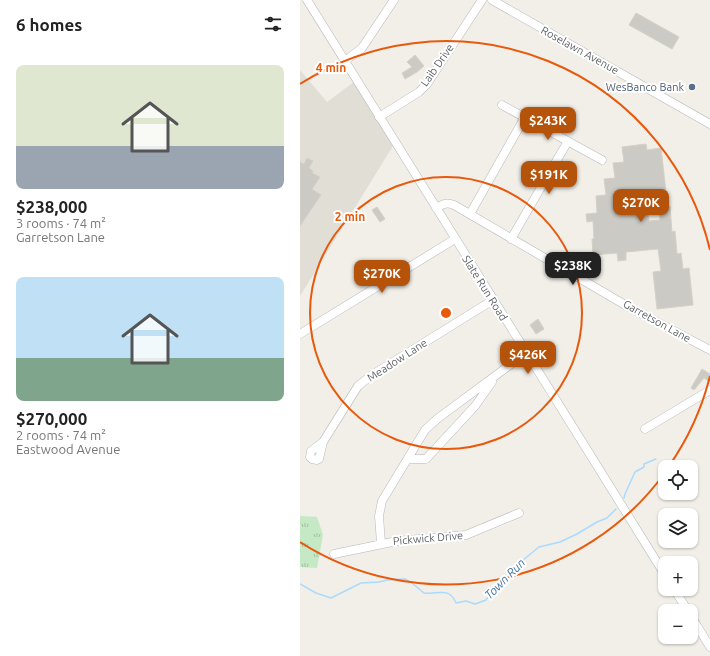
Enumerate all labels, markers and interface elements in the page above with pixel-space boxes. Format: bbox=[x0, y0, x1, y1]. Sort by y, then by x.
icon: filters bbox=[262, 13, 284, 35]
text: 6 homes bbox=[16, 15, 82, 34]
street label: Roselawn Avenue bbox=[539, 24, 621, 76]
street label: Laib Drive bbox=[418, 42, 456, 88]
text: 4 min bbox=[316, 61, 346, 74]
place label: WesBanco Bank bbox=[606, 81, 684, 93]
marker: WesBanco Bank bbox=[687, 82, 697, 92]
icon: home bbox=[114, 91, 186, 163]
pin: $243K bbox=[520, 107, 576, 141]
text: $243K bbox=[529, 113, 567, 127]
pin: $191K bbox=[521, 161, 577, 195]
text: $191K bbox=[530, 167, 568, 181]
pin: $270K bbox=[613, 189, 669, 223]
text: $270K bbox=[622, 195, 660, 209]
text: $238,000 bbox=[16, 197, 87, 216]
text: 2 min bbox=[335, 210, 365, 223]
text: 3 rooms · 74 m² bbox=[16, 216, 106, 230]
text: Garretson Lane bbox=[16, 230, 105, 244]
pin: $238K bbox=[545, 252, 601, 286]
street label: Slate Run Road bbox=[460, 253, 510, 323]
text: $238K bbox=[554, 258, 592, 272]
pin: $270K bbox=[354, 260, 410, 294]
text: $270K bbox=[363, 266, 401, 280]
street label: Garretson Lane bbox=[621, 297, 693, 345]
icon: home bbox=[114, 303, 186, 375]
centre of rings bbox=[439, 306, 453, 320]
street label: Meadow Lane bbox=[365, 336, 429, 384]
pin: $426K bbox=[500, 341, 556, 375]
text: $426K bbox=[509, 347, 547, 361]
text: $270,000 bbox=[16, 409, 87, 428]
text: 2 rooms · 74 m² bbox=[16, 428, 106, 442]
text: Eastwood Avenue bbox=[16, 442, 120, 456]
map controls bbox=[658, 460, 698, 644]
button: locate bbox=[658, 460, 698, 500]
button: layers bbox=[658, 508, 698, 548]
street label: Pickwick Drive bbox=[392, 529, 464, 547]
water label: Town Run bbox=[482, 556, 527, 601]
button: + bbox=[658, 556, 698, 596]
button: − bbox=[658, 604, 698, 644]

